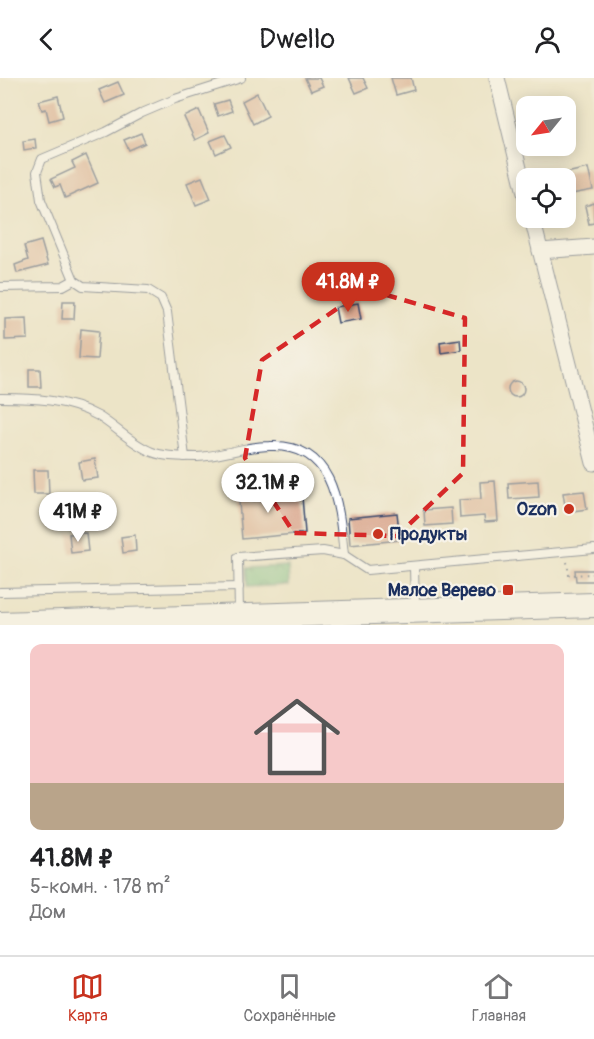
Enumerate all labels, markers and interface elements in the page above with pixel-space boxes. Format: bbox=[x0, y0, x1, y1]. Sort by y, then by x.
icon: back bbox=[30, 23, 63, 56]
text: Dwello bbox=[259, 23, 335, 56]
icon: person bbox=[531, 23, 564, 56]
north arrow bbox=[516, 96, 576, 156]
map controls bbox=[516, 96, 576, 228]
button: locate bbox=[516, 168, 576, 228]
pin: 41.8M ₽ bbox=[293, 262, 403, 313]
text: 41.8M ₽ bbox=[316, 269, 380, 294]
pin: 32.1M ₽ bbox=[213, 463, 323, 514]
text: 32.1M ₽ bbox=[235, 470, 301, 495]
pin: 41M ₽ bbox=[36, 492, 120, 543]
place label: Ozon bbox=[517, 498, 557, 521]
text: 41M ₽ bbox=[53, 499, 103, 524]
marker: Ozon bbox=[562, 502, 576, 516]
place label: Продукты bbox=[390, 523, 467, 546]
marker: Продукты bbox=[371, 527, 385, 541]
place label: Малое Верево bbox=[388, 579, 496, 602]
marker: Малое Верево bbox=[501, 583, 515, 597]
icon: home bbox=[243, 683, 351, 791]
text: 41.8M ₽ bbox=[30, 842, 114, 874]
text: 5-комн. · 178 m² bbox=[30, 874, 171, 899]
text: Дом bbox=[30, 899, 66, 924]
tab: Карта bbox=[68, 970, 108, 1026]
tab: Сохранённые bbox=[244, 970, 336, 1026]
tab: Главная bbox=[472, 970, 526, 1026]

